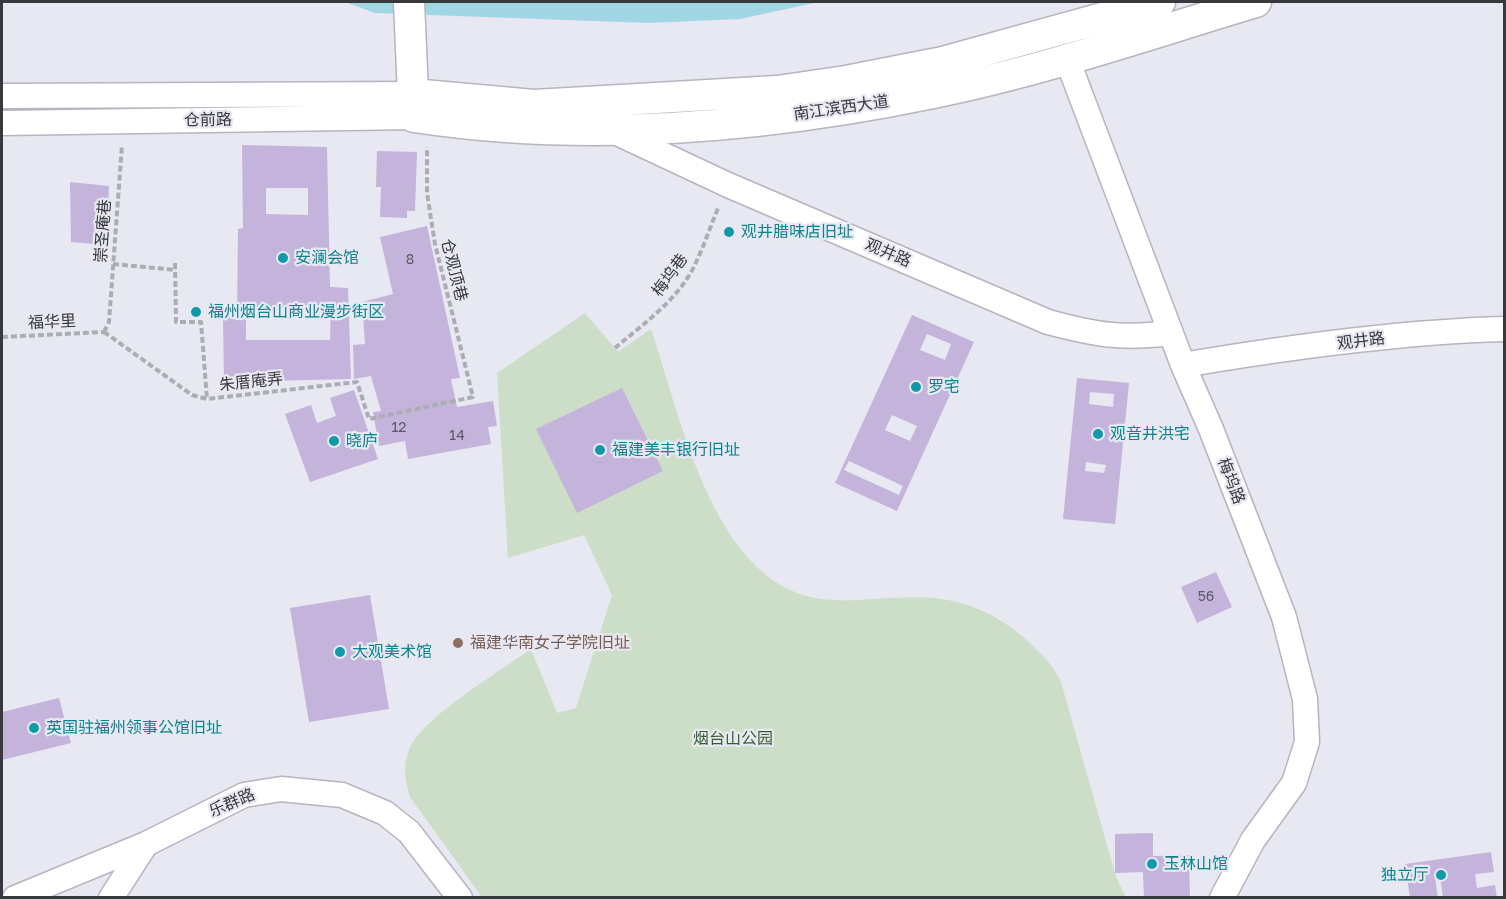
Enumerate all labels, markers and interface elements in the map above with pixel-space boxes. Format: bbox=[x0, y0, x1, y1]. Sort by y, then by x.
street label: 南江滨西大道 bbox=[792, 92, 890, 124]
street label: 仓前路 bbox=[184, 110, 232, 130]
street label: 崇圣庵巷 bbox=[91, 198, 115, 264]
place label: 观井腊味店旧址 bbox=[741, 222, 853, 242]
marker: 观井腊味店旧址 bbox=[722, 225, 736, 239]
street label: 观井路 bbox=[862, 235, 914, 271]
street label: 仓观顶巷 bbox=[437, 237, 471, 303]
place label: 安澜会馆 bbox=[295, 248, 359, 268]
street label: 梅坞巷 bbox=[648, 250, 692, 300]
marker: 安澜会馆 bbox=[276, 251, 290, 265]
house number: 8 bbox=[406, 252, 414, 268]
place label: 福州烟台山商业漫步街区 bbox=[208, 302, 384, 322]
marker: 福州烟台山商业漫步街区 bbox=[189, 305, 203, 319]
street label: 福华里 bbox=[28, 311, 76, 333]
street label: 观井路 bbox=[1336, 329, 1386, 353]
street label: 朱厝庵弄 bbox=[218, 369, 284, 395]
place label: 罗宅 bbox=[928, 377, 960, 397]
marker: 罗宅 bbox=[909, 380, 923, 394]
house number: 12 bbox=[392, 420, 406, 436]
place label: 观音井洪宅 bbox=[1110, 424, 1190, 444]
marker: 观音井洪宅 bbox=[1091, 427, 1105, 441]
house number: 14 bbox=[449, 428, 465, 444]
place label: 晓庐 bbox=[346, 431, 378, 451]
marker: 晓庐 bbox=[327, 434, 341, 448]
place label: 福建美丰银行旧址 bbox=[612, 440, 740, 460]
marker: 福建美丰银行旧址 bbox=[593, 443, 607, 457]
street label: 梅坞路 bbox=[1213, 455, 1249, 507]
house number: 56 bbox=[1198, 589, 1214, 605]
place label: 福建华南女子学院旧址 bbox=[470, 633, 630, 653]
marker: 福建华南女子学院旧址 bbox=[451, 636, 465, 650]
place label: 大观美术馆 bbox=[352, 642, 432, 662]
marker: 大观美术馆 bbox=[333, 645, 347, 659]
place label: 英国驻福州领事公馆旧址 bbox=[46, 718, 222, 738]
marker: 英国驻福州领事公馆旧址 bbox=[27, 721, 41, 735]
park label: 烟台山公园 bbox=[693, 729, 773, 749]
street label: 乐群路 bbox=[206, 785, 258, 821]
place label: 玉林山馆 bbox=[1164, 854, 1228, 874]
marker: 玉林山馆 bbox=[1145, 857, 1159, 871]
place label: 独立厅 bbox=[1381, 865, 1429, 885]
marker: 独立厅 bbox=[1434, 868, 1448, 882]

